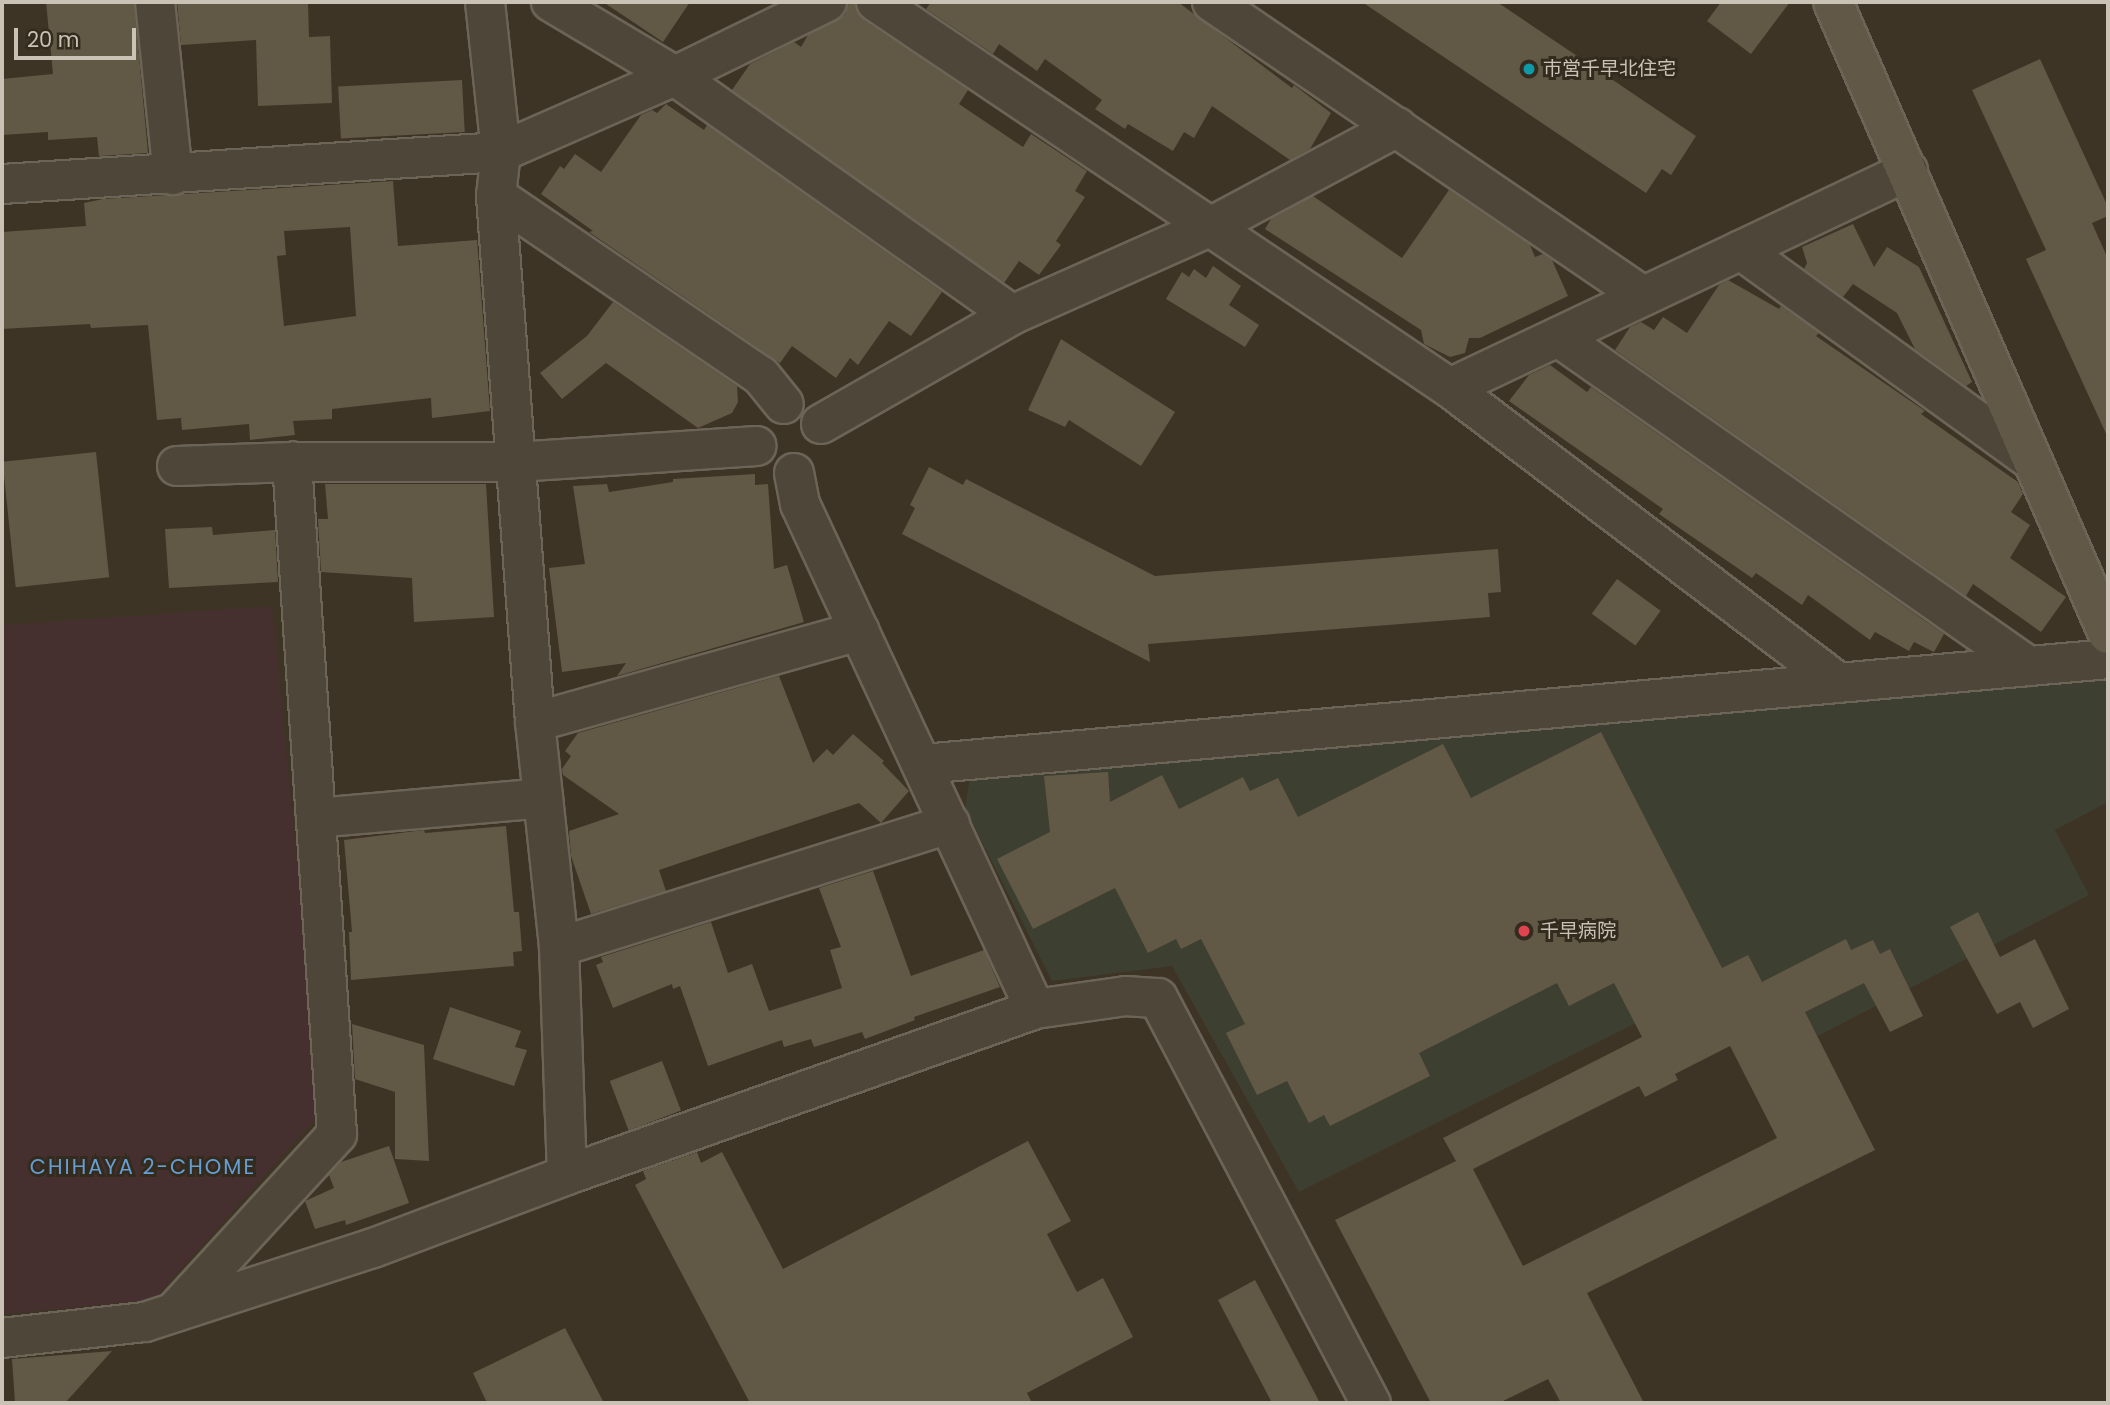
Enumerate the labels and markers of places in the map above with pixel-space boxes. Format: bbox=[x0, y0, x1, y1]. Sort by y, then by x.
place label: 市営千早北住宅 bbox=[1543, 58, 1676, 80]
marker: 市営千早北住宅 bbox=[1521, 61, 1537, 77]
place label: 千早病院 bbox=[1540, 920, 1616, 942]
marker: 千早病院 bbox=[1514, 921, 1534, 941]

